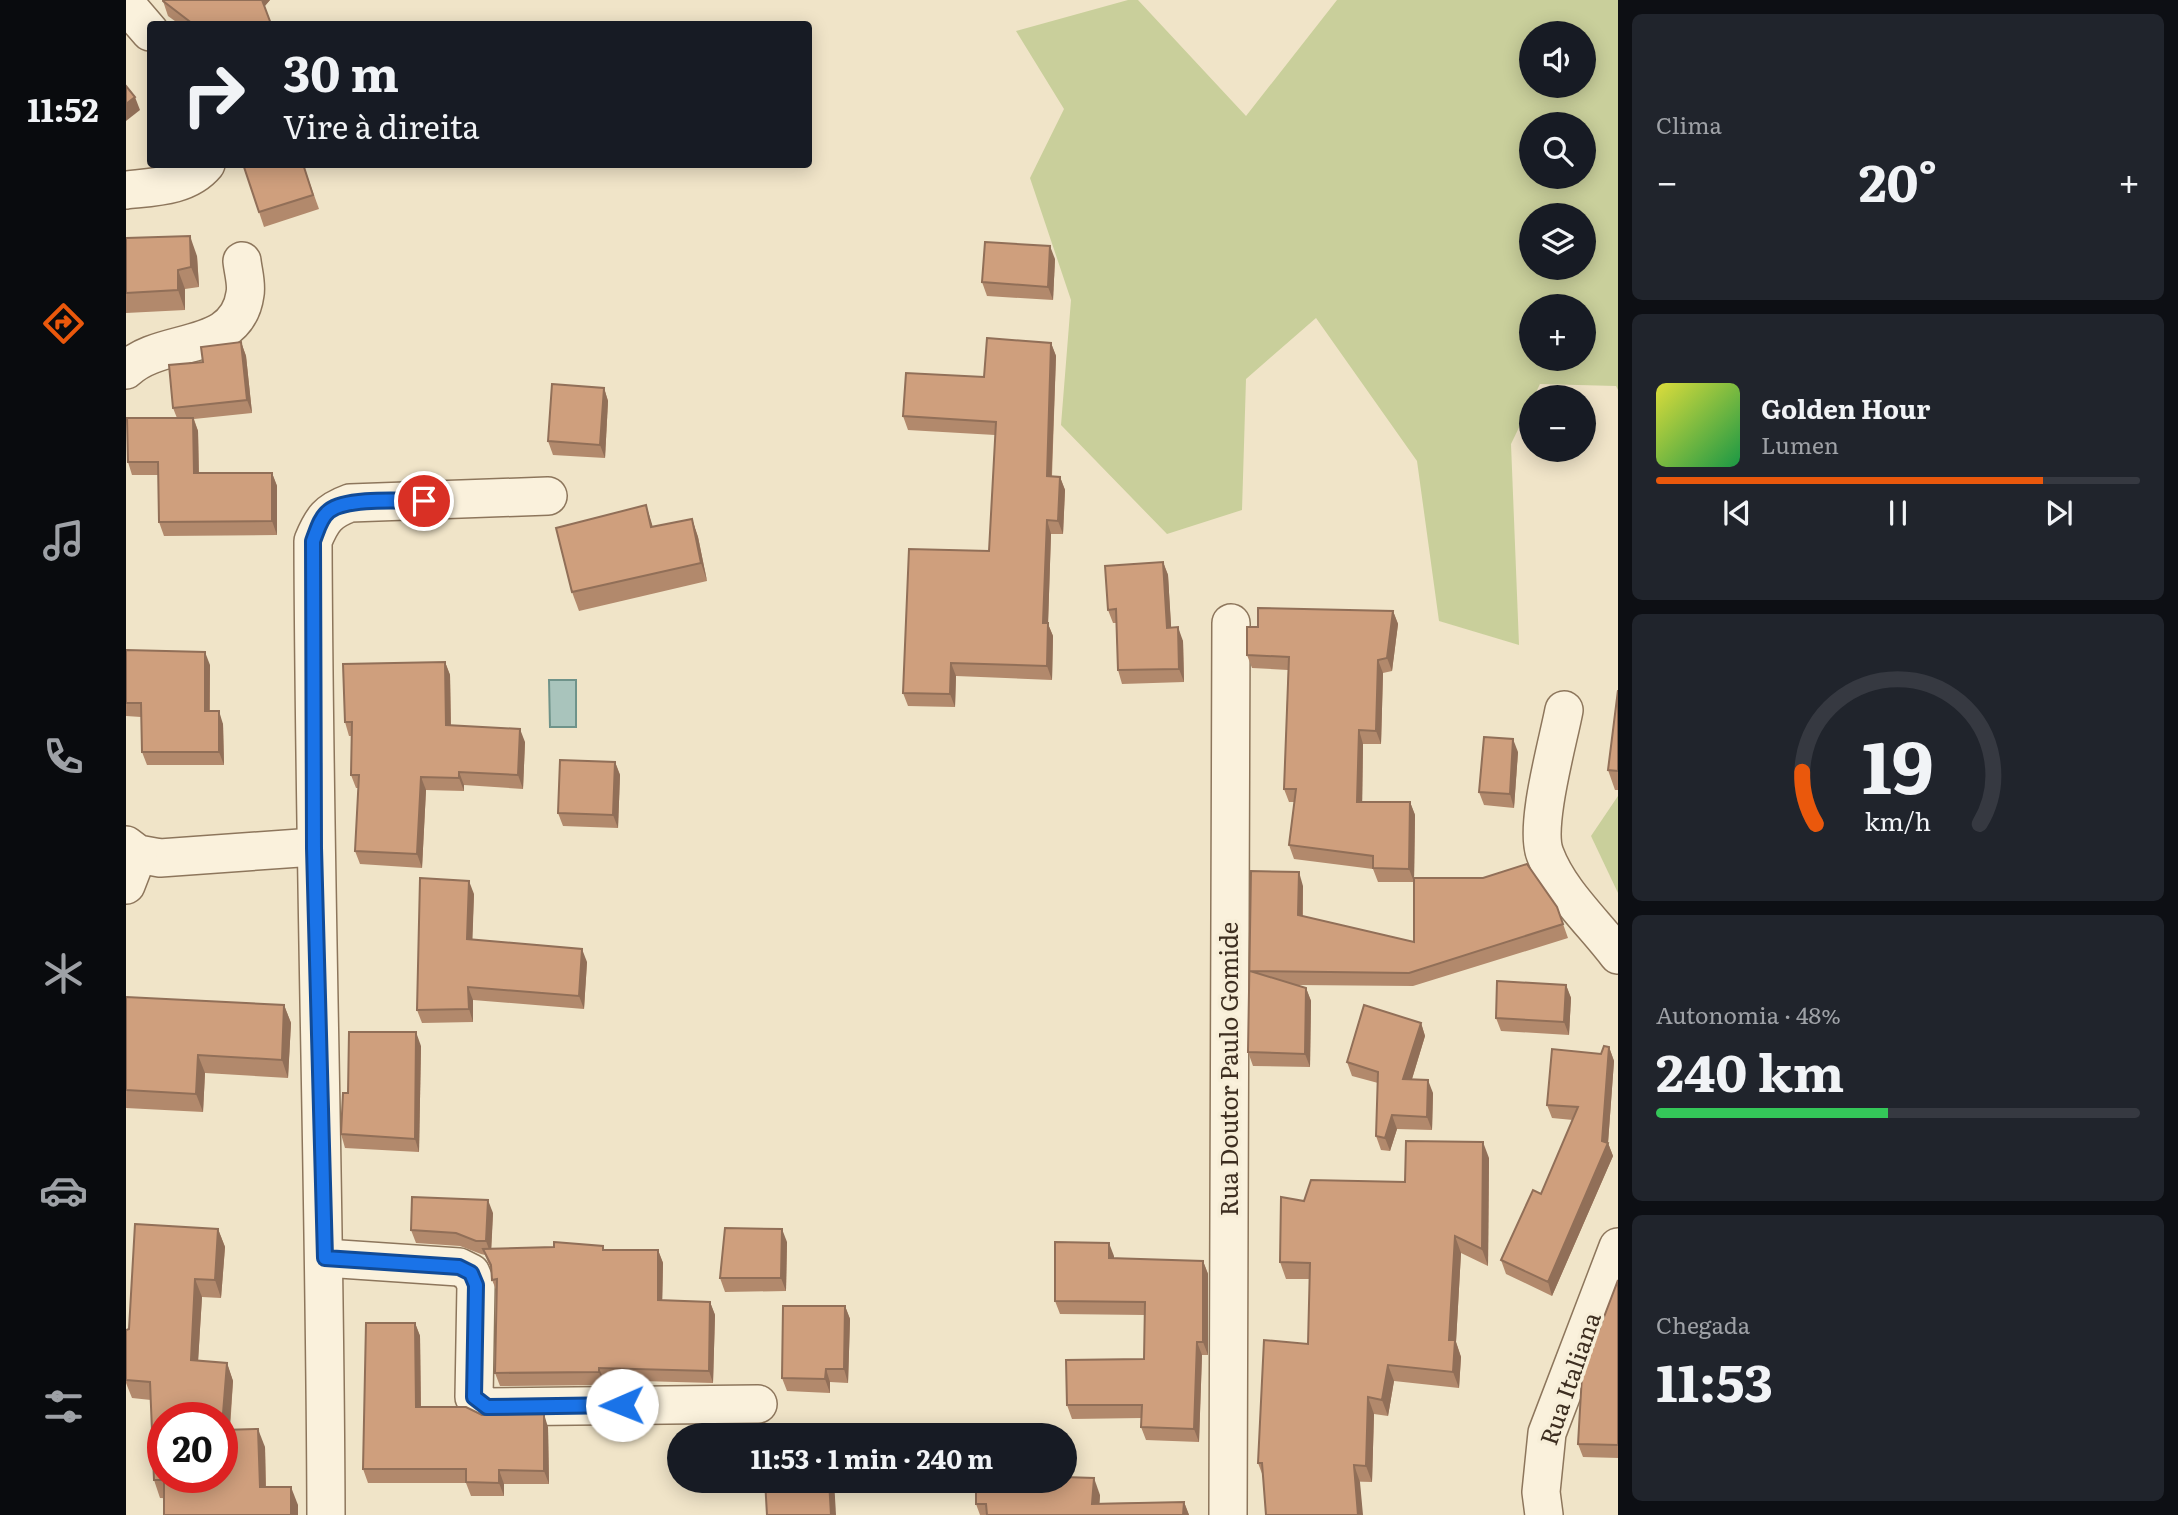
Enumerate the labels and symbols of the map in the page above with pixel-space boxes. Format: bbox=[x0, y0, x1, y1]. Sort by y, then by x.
pin bbox=[394, 471, 454, 531]
street label: Rua Doutor Paulo Gomide bbox=[1210, 922, 1245, 1216]
street label: Rua Italiana bbox=[1530, 1307, 1608, 1449]
position arrow bbox=[585, 1368, 659, 1442]
speed limit sign: 20 bbox=[147, 1402, 238, 1493]

